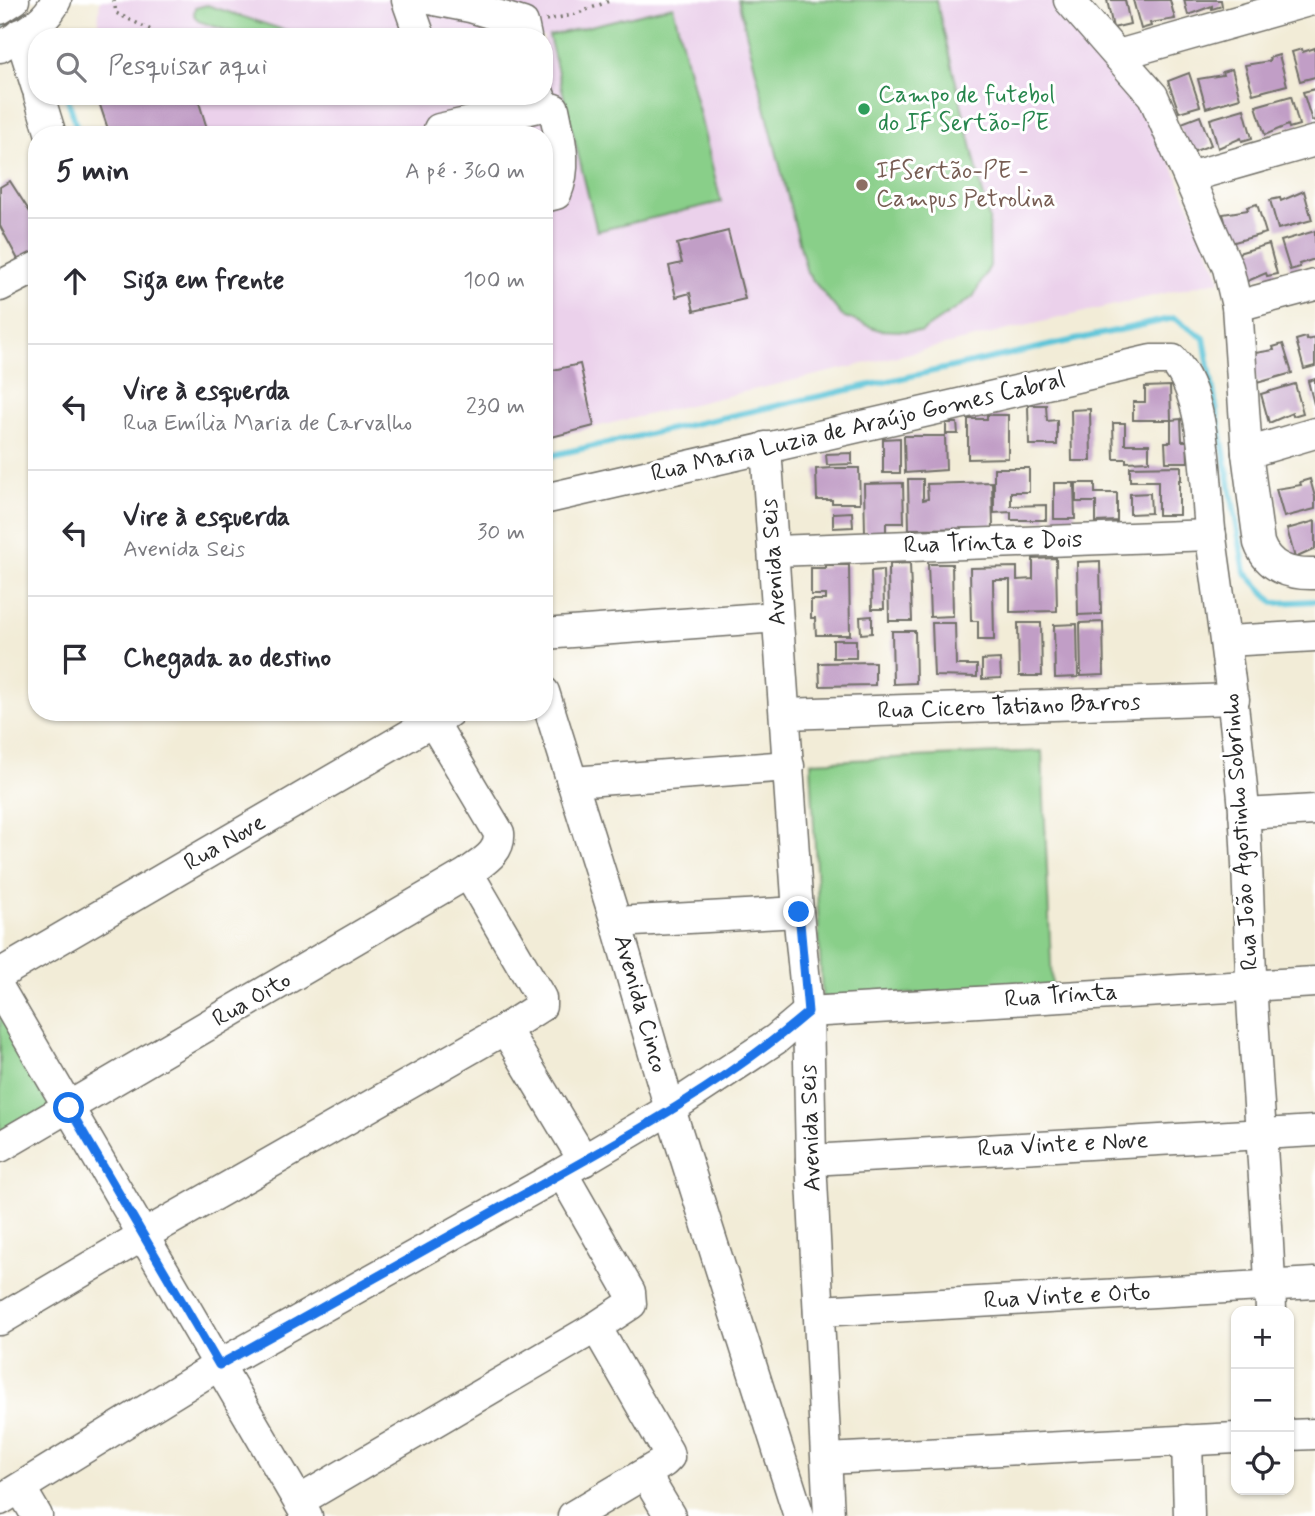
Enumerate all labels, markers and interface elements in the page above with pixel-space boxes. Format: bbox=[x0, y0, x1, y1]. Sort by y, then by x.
search box bbox=[28, 28, 553, 105]
icon: search bbox=[52, 48, 90, 86]
text: Pesquisar aqui bbox=[108, 50, 267, 84]
place label: Campo de futebol do IF Sertão-PE bbox=[878, 80, 1055, 139]
marker: Campo de futebol do IF Sertão-PE bbox=[856, 101, 872, 117]
text: 5 min bbox=[56, 152, 130, 191]
place label: IFSertão-PE - Campus Petrolina bbox=[876, 156, 1056, 215]
text: A pé · 360 m bbox=[405, 157, 525, 187]
marker: IFSertão-PE - Campus Petrolina bbox=[854, 177, 870, 193]
icon: ahead bbox=[56, 262, 94, 300]
text: Siga em frente bbox=[123, 264, 284, 298]
text: 100 m bbox=[463, 266, 525, 296]
street label: Rua Maria Luzia de Araújo Gomes Cabral bbox=[648, 364, 1068, 490]
text: Vire à esquerda bbox=[123, 375, 290, 409]
icon: left bbox=[56, 388, 94, 426]
text: 230 m bbox=[466, 392, 525, 422]
text: Rua Emília Maria de Carvalho bbox=[123, 409, 412, 439]
street label: Avenida Seis bbox=[754, 497, 794, 627]
text: Vire à esquerda bbox=[123, 501, 290, 535]
icon: left bbox=[56, 514, 94, 552]
text: 30 m bbox=[477, 518, 525, 548]
street label: Rua Trinta e Dois bbox=[903, 524, 1083, 562]
text: Avenida Seis bbox=[123, 535, 245, 565]
icon: arrive bbox=[56, 640, 94, 678]
text: Chegada ao destino bbox=[123, 642, 331, 676]
street label: Rua Cicero Tatiano Barros bbox=[877, 687, 1141, 727]
street label: Rua João Agostinho Sobrinho bbox=[1216, 692, 1266, 972]
street label: Rua Nove bbox=[178, 807, 272, 879]
route end bbox=[783, 896, 814, 927]
street label: Avenida Cinco bbox=[606, 932, 674, 1076]
street label: Rua Oito bbox=[207, 965, 297, 1035]
street label: Rua Trinta bbox=[1003, 977, 1119, 1015]
street label: Avenida Seis bbox=[793, 1063, 829, 1192]
route start bbox=[53, 1092, 84, 1123]
street label: Rua Vinte e Nove bbox=[977, 1125, 1149, 1165]
street label: Rua Vinte e Oito bbox=[983, 1277, 1151, 1317]
map controls bbox=[1231, 1306, 1294, 1495]
button: + bbox=[1231, 1306, 1294, 1369]
button: − bbox=[1231, 1369, 1294, 1432]
button: locate bbox=[1231, 1432, 1294, 1495]

